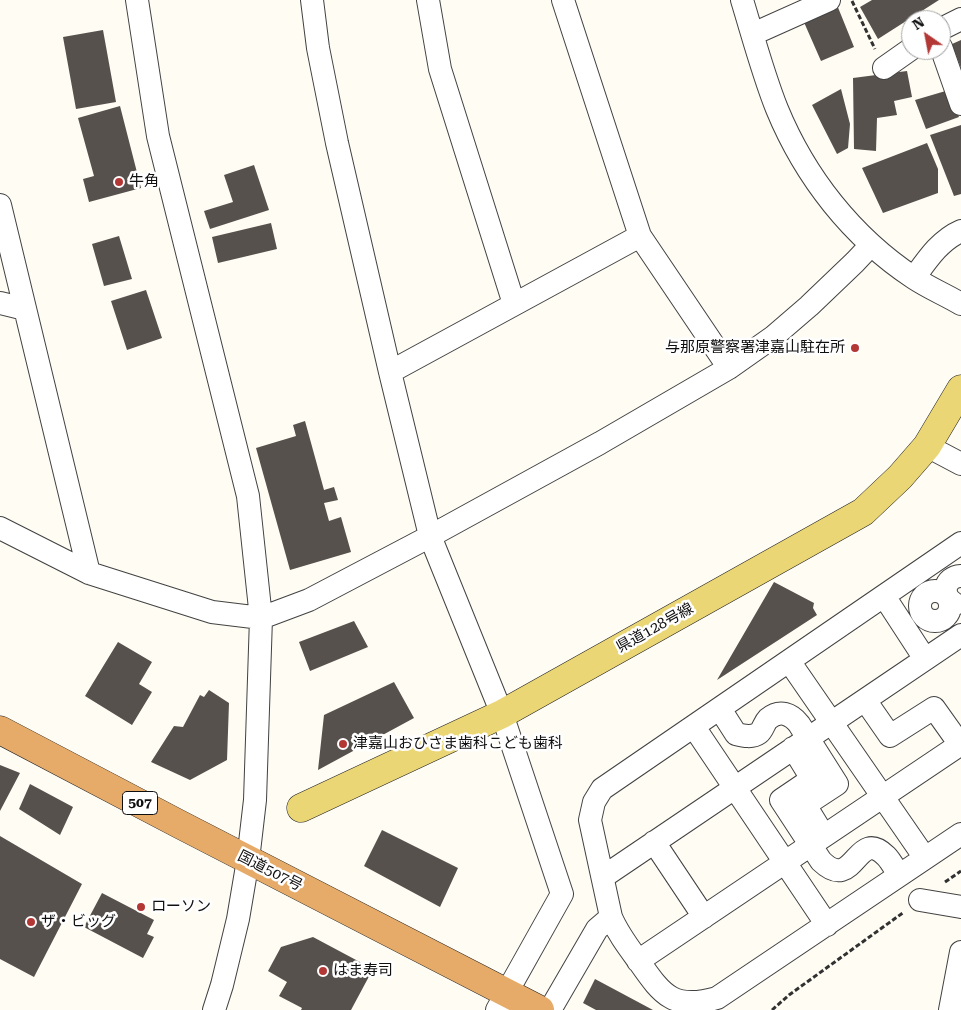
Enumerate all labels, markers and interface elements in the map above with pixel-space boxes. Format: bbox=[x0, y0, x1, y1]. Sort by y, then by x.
north arrow bbox=[901, 10, 951, 60]
text: N bbox=[909, 14, 927, 33]
place label: 牛角 bbox=[129, 173, 159, 191]
marker: 牛角 bbox=[113, 176, 125, 188]
place label: 与那原警察署津嘉山駐在所 bbox=[665, 339, 845, 357]
marker: 与那原警察署津嘉山駐在所 bbox=[849, 342, 861, 354]
street label: 県道128号線 bbox=[613, 599, 697, 657]
place label: 津嘉山おひさま歯科こども歯科 bbox=[353, 735, 563, 753]
marker: 津嘉山おひさま歯科こども歯科 bbox=[337, 738, 349, 750]
road number: 507 bbox=[122, 791, 158, 814]
street label: 国道507号 bbox=[235, 847, 305, 895]
place label: ローソン bbox=[151, 898, 211, 916]
marker: ローソン bbox=[135, 901, 147, 913]
place label: ザ・ビッグ bbox=[41, 913, 116, 931]
marker: ザ・ビッグ bbox=[25, 916, 37, 928]
place label: はま寿司 bbox=[333, 962, 393, 980]
marker: はま寿司 bbox=[317, 965, 329, 977]

